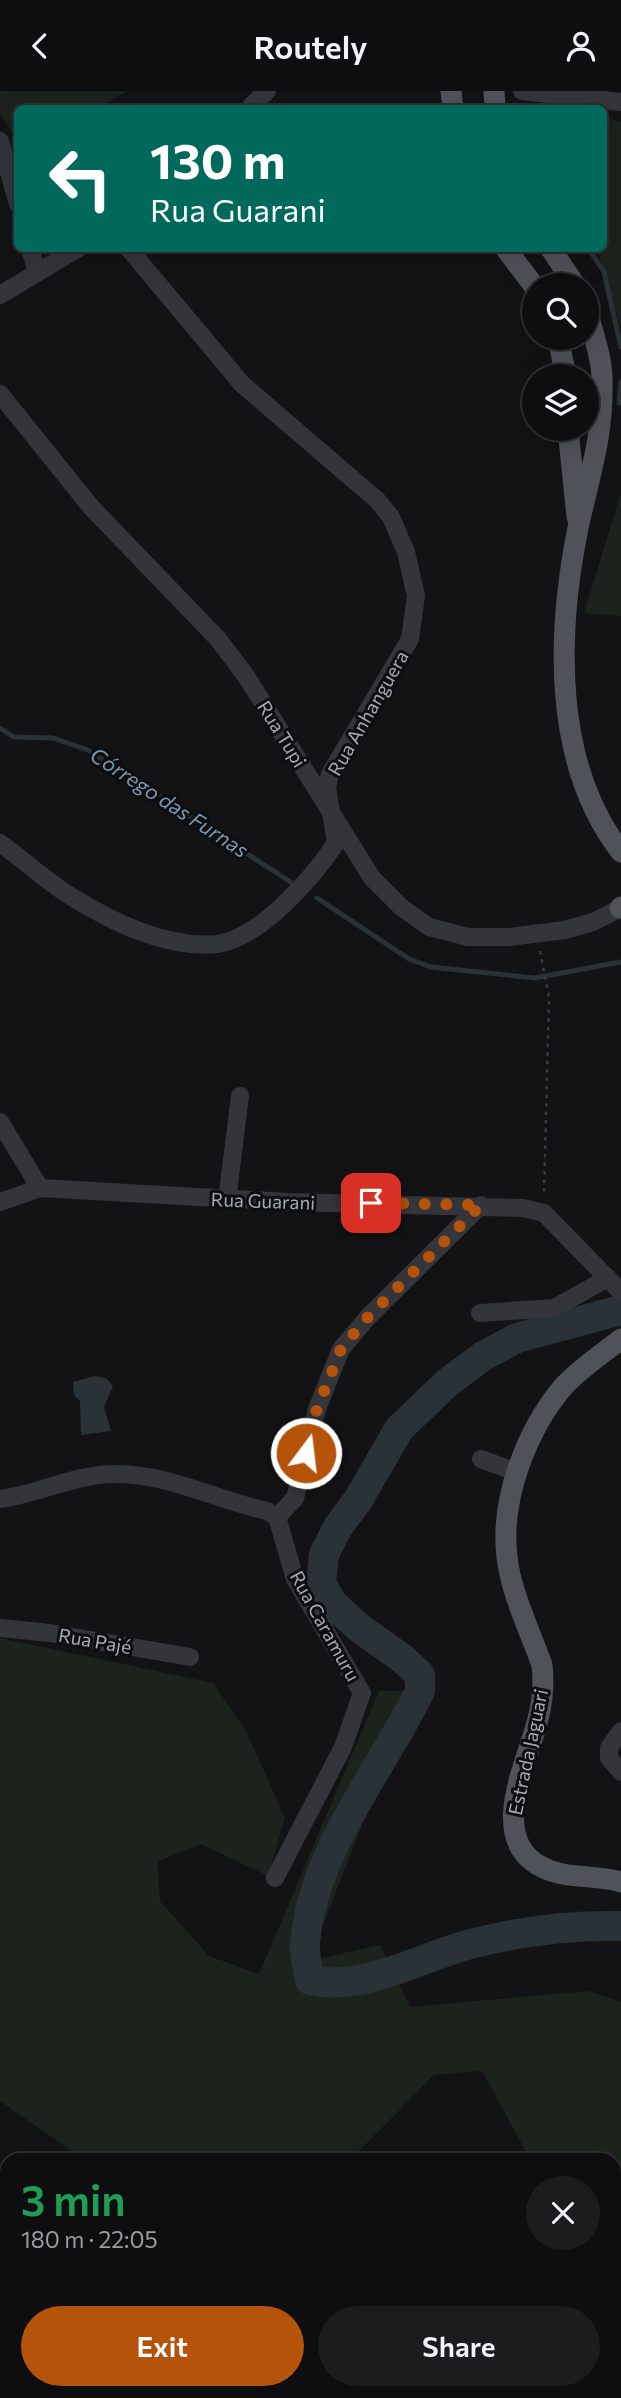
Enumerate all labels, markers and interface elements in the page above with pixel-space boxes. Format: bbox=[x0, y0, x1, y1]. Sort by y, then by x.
text: Routely bbox=[254, 26, 367, 66]
icon: back bbox=[21, 27, 59, 65]
icon: person bbox=[562, 27, 600, 65]
text: 130 m bbox=[150, 129, 285, 189]
icon: left bbox=[35, 133, 126, 224]
text: Rua Guarani bbox=[150, 189, 326, 229]
map controls bbox=[522, 273, 599, 441]
button: search bbox=[522, 273, 599, 350]
button: layers bbox=[522, 364, 599, 441]
street label: Rua Anhanguera bbox=[322, 646, 413, 779]
street label: Rua Tupi bbox=[253, 696, 312, 771]
water label: Córrego das Furnas bbox=[86, 741, 253, 862]
pin bbox=[341, 1173, 401, 1233]
icon: arrive bbox=[352, 1184, 390, 1222]
street label: Rua Guarani bbox=[210, 1187, 316, 1214]
position arrow bbox=[269, 1416, 343, 1490]
street label: Rua Caramuru bbox=[286, 1567, 365, 1685]
street label: Rua Pajé bbox=[57, 1623, 133, 1658]
street label: Estrada Jaguari bbox=[503, 1687, 552, 1817]
text: 3 min bbox=[21, 2173, 126, 2225]
button: close bbox=[526, 2176, 600, 2250]
text: 180 m · 22:05 bbox=[21, 2225, 158, 2253]
button: Exit bbox=[21, 2306, 304, 2386]
button: Share bbox=[318, 2306, 600, 2386]

